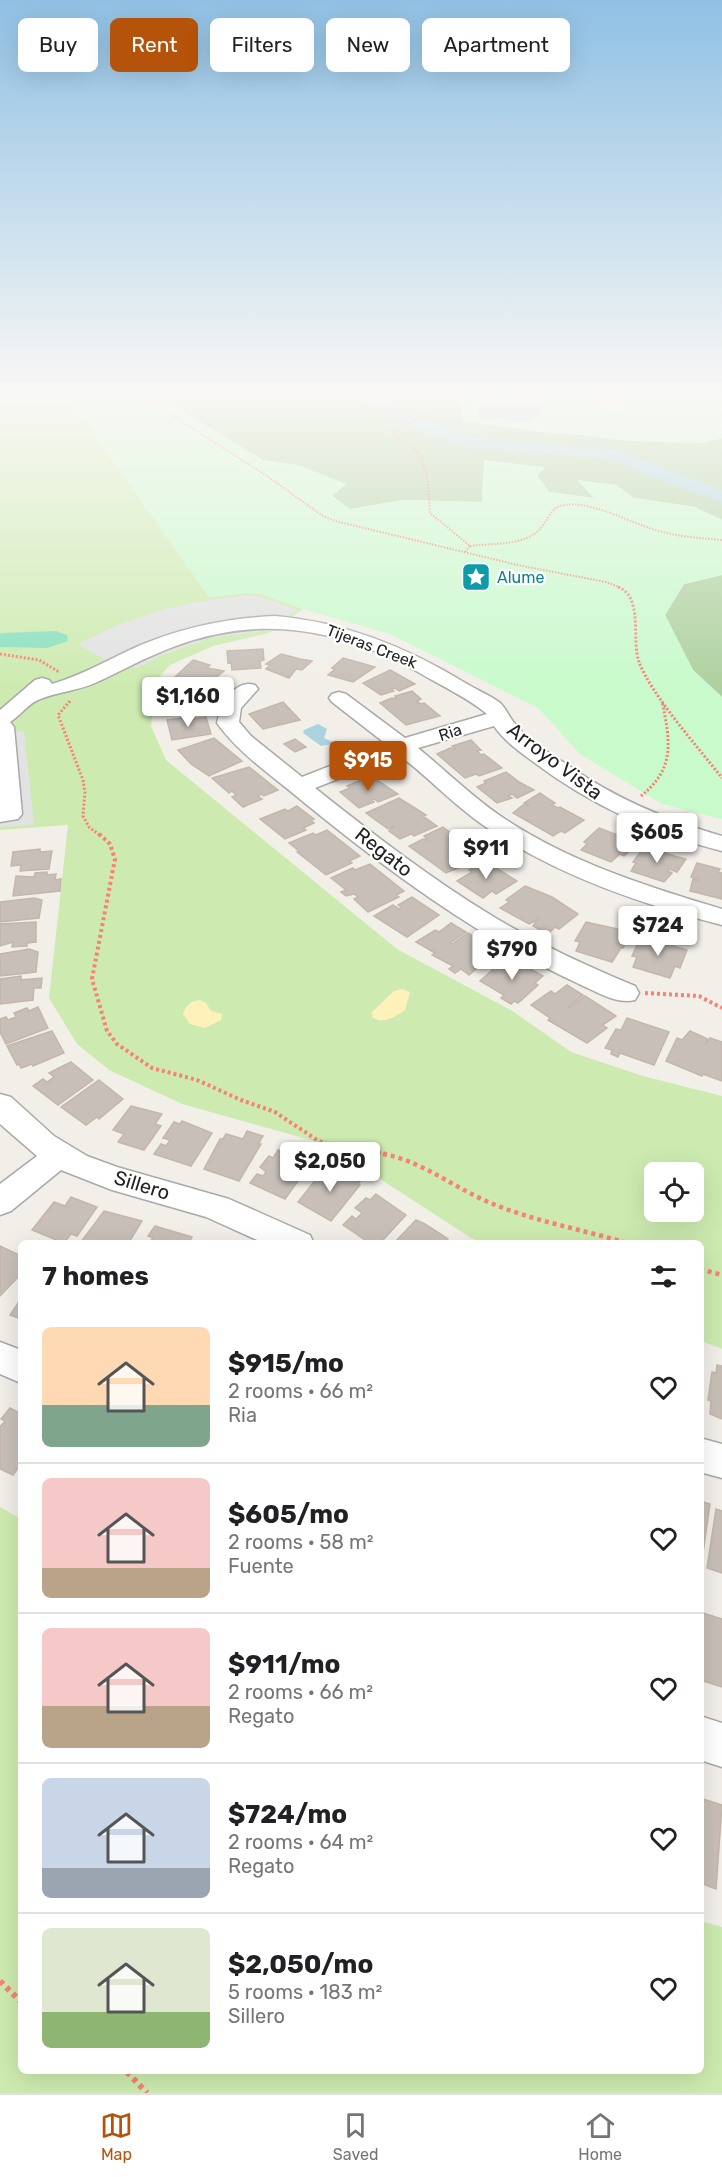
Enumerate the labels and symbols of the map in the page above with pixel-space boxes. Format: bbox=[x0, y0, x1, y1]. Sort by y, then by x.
place icon: Alume bbox=[460, 561, 492, 593]
place label: Alume bbox=[497, 568, 544, 587]
street label: Tijeras Creek bbox=[324, 620, 421, 673]
pin: $1,160 bbox=[139, 677, 237, 728]
street label: Arroyo Vista bbox=[503, 717, 607, 805]
street label: Ria bbox=[436, 720, 464, 745]
pin: $915 bbox=[332, 741, 404, 792]
pin: $605 bbox=[621, 813, 693, 864]
street label: Regato bbox=[350, 822, 418, 882]
pin: $911 bbox=[450, 829, 522, 880]
pin: $724 bbox=[622, 906, 694, 957]
pin: $790 bbox=[476, 930, 548, 981]
pin: $2,050 bbox=[281, 1142, 379, 1193]
street label: Sillero bbox=[111, 1165, 173, 1205]

